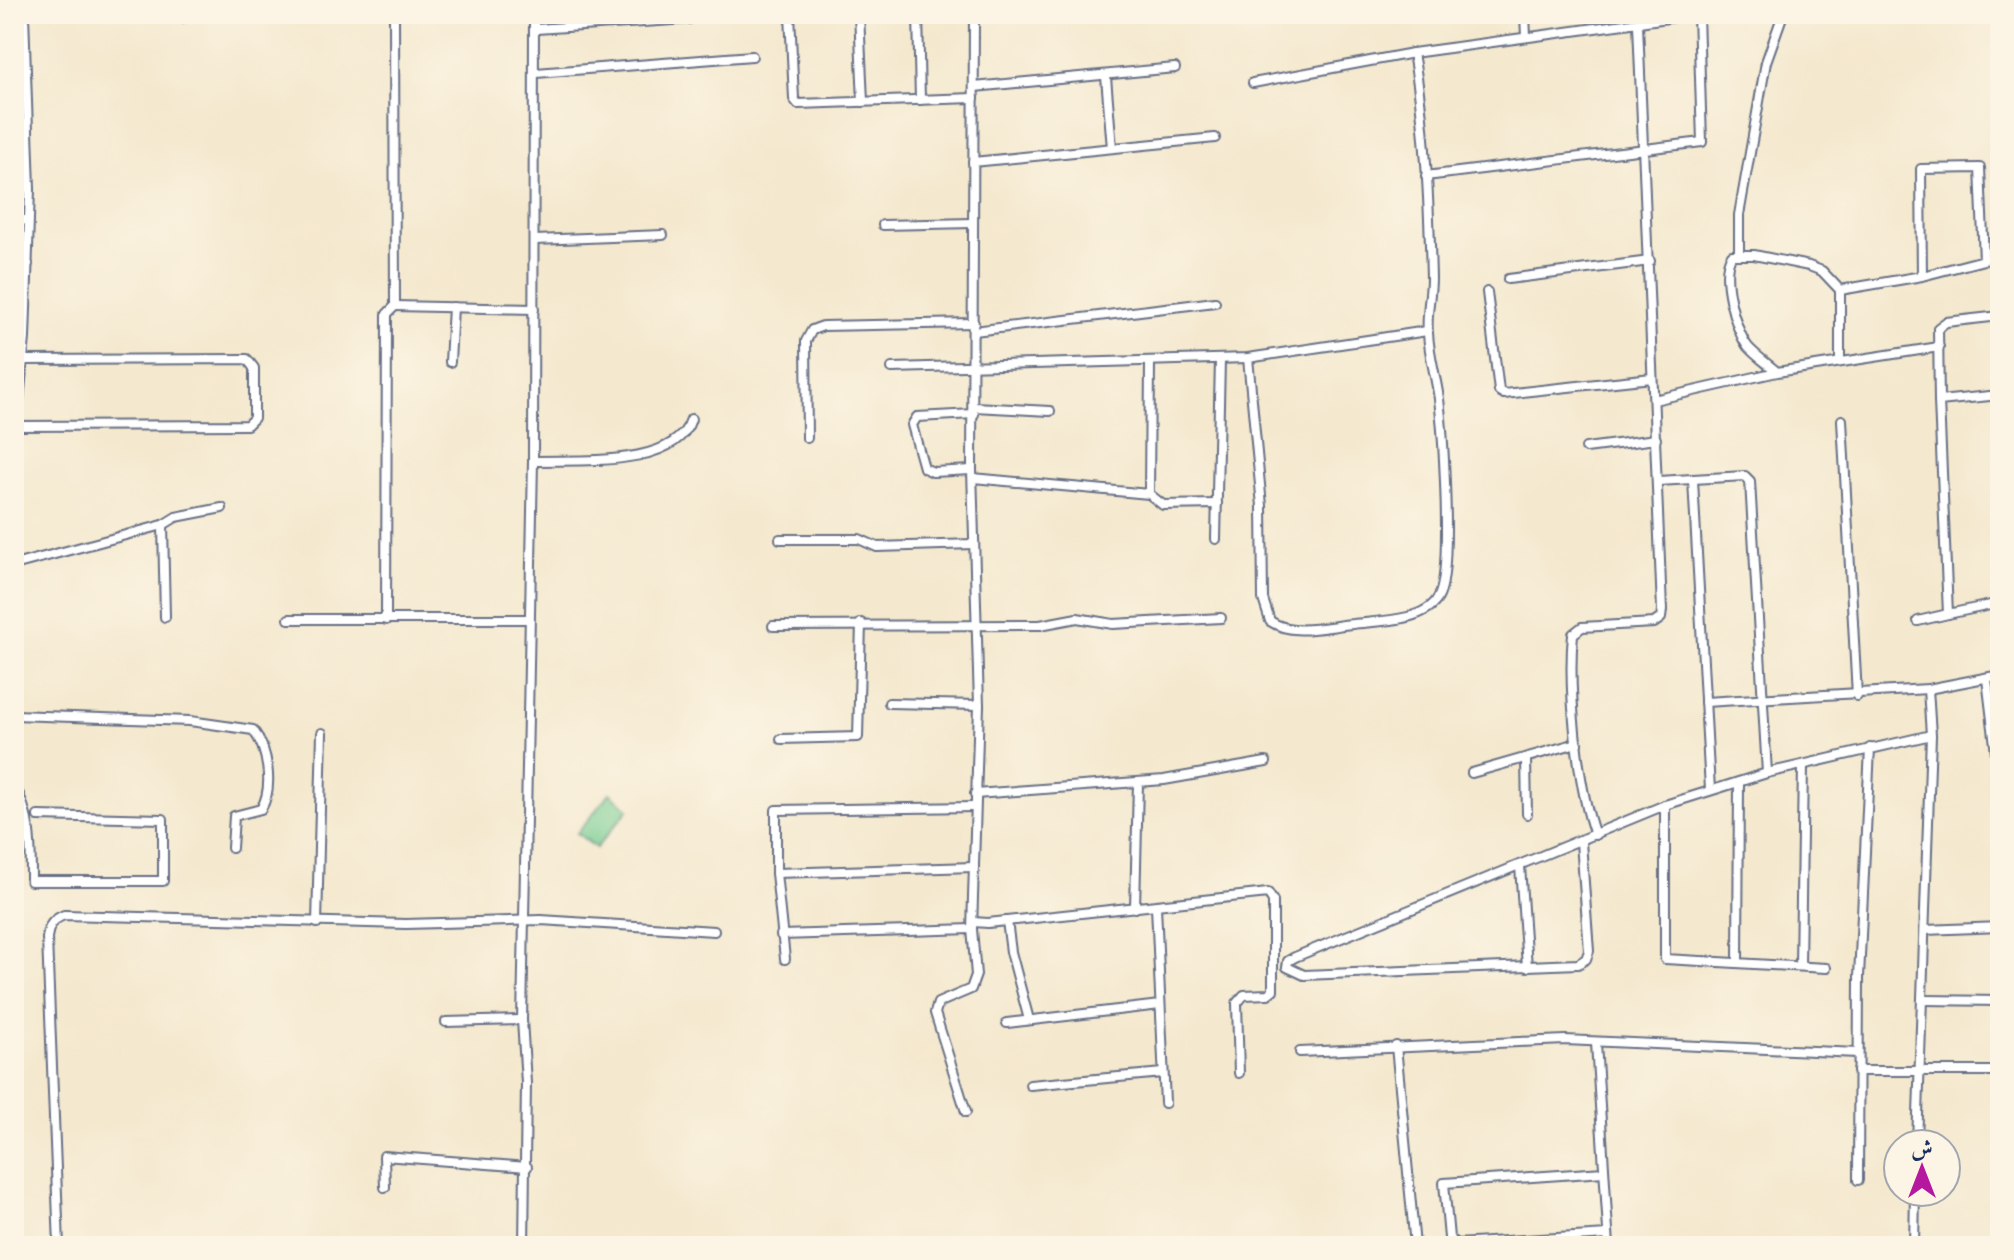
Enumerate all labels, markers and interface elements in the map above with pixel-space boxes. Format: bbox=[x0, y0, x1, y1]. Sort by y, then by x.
north arrow bbox=[1882, 1128, 1962, 1208]
text: ش bbox=[1911, 1135, 1933, 1162]

